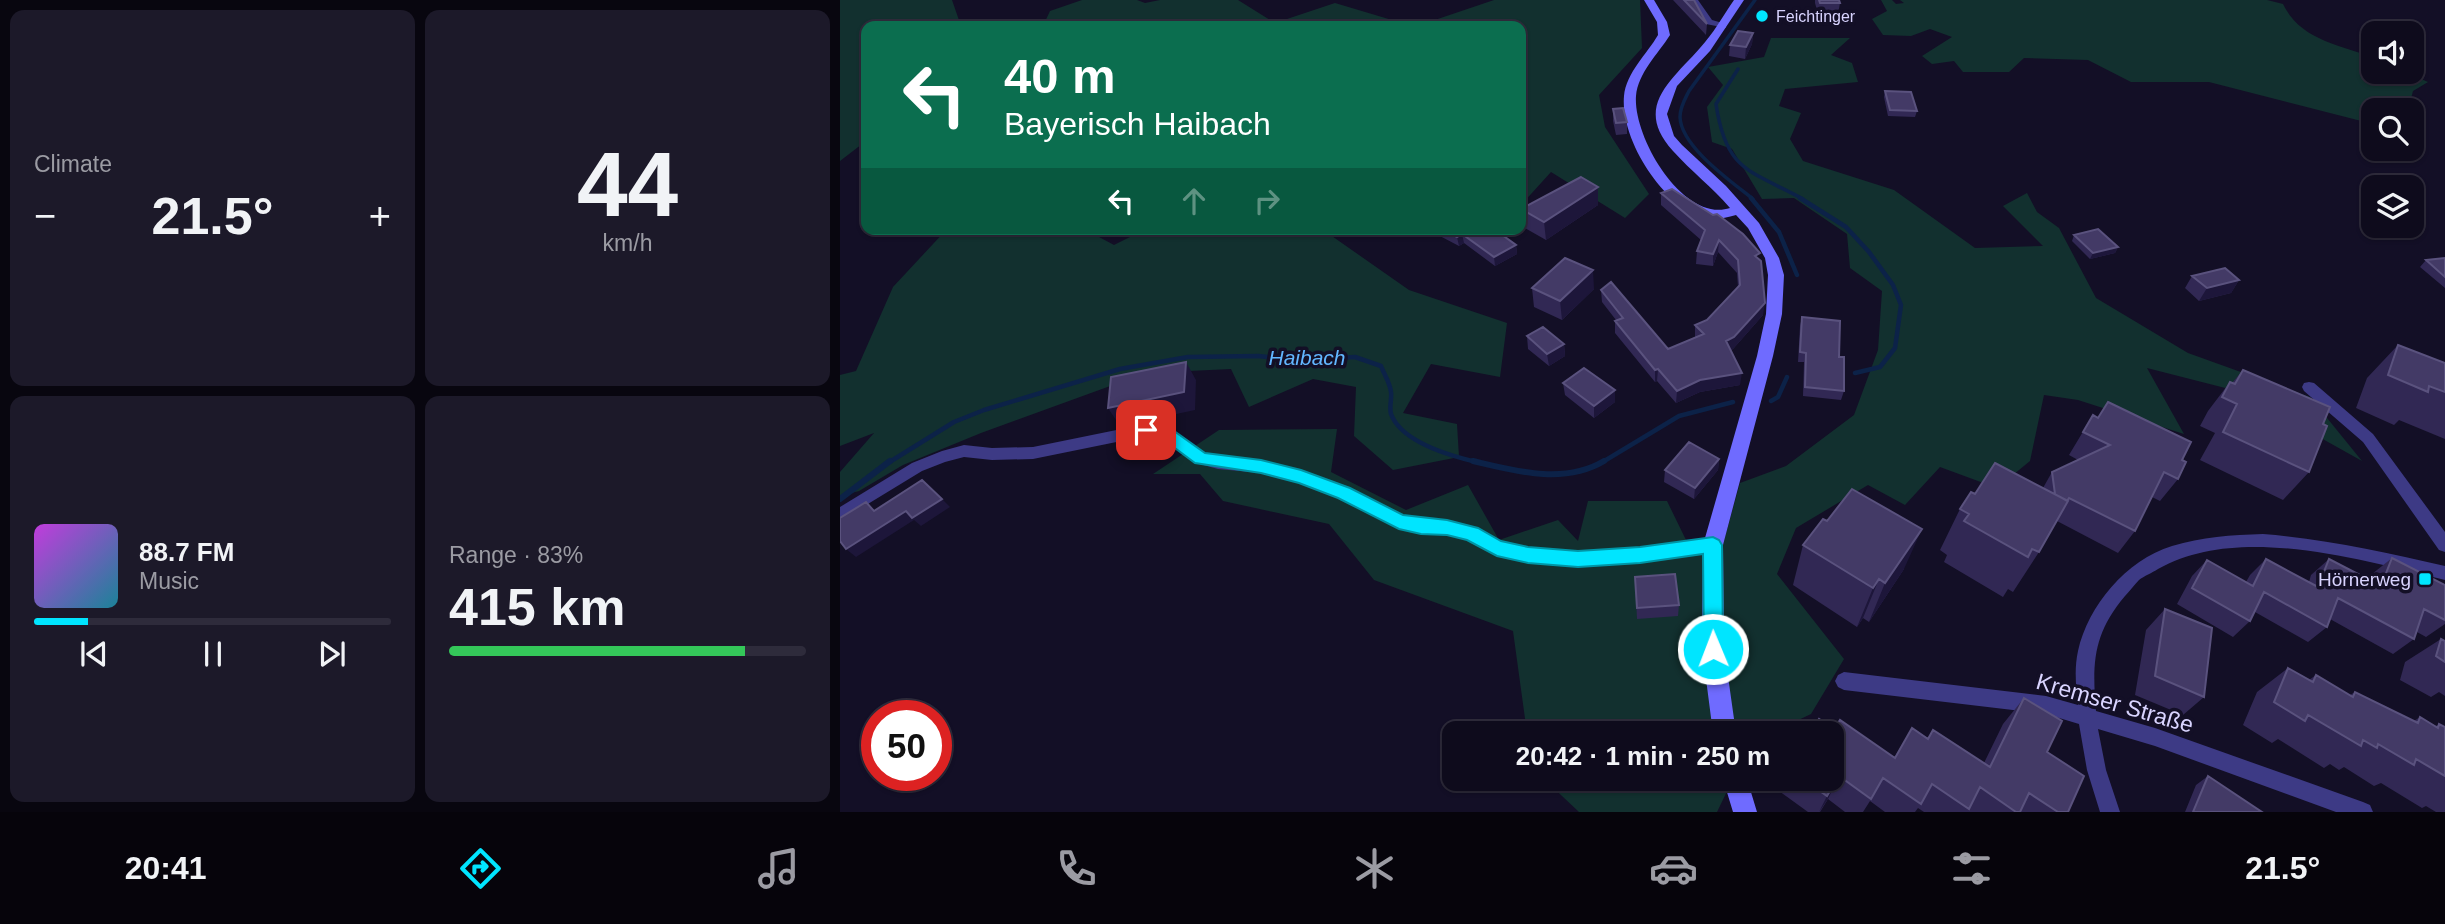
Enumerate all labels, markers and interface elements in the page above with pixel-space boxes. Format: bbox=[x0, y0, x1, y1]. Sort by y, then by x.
marker: Feichtinger bbox=[1754, 8, 1770, 24]
place label: Feichtinger bbox=[1776, 8, 1856, 25]
map controls bbox=[2361, 21, 2424, 238]
button: sound bbox=[2361, 21, 2424, 84]
icon: left bbox=[889, 49, 980, 140]
text: 40 m bbox=[1004, 49, 1116, 103]
button: search bbox=[2361, 98, 2424, 161]
text: Bayerisch Haibach bbox=[1004, 106, 1271, 142]
text: 44 bbox=[577, 134, 678, 235]
text: Climate bbox=[34, 151, 112, 177]
button: layers bbox=[2361, 175, 2424, 238]
icon: left bbox=[1102, 182, 1140, 220]
icon: ahead bbox=[1175, 182, 1213, 220]
icon: right bbox=[1248, 182, 1286, 220]
text: 21.5° bbox=[151, 187, 274, 245]
text: − bbox=[34, 195, 56, 237]
text: + bbox=[369, 195, 391, 237]
text: km/h bbox=[603, 230, 652, 256]
water label: Haibach bbox=[1268, 346, 1346, 369]
pin bbox=[1116, 400, 1176, 460]
icon: arrive bbox=[1127, 411, 1165, 449]
text: 88.7 FM bbox=[139, 537, 234, 567]
text: Range · 83% bbox=[449, 542, 583, 568]
text: Music bbox=[139, 568, 199, 594]
place label: Hörnerweg bbox=[2318, 569, 2411, 590]
marker: Hörnerweg bbox=[2417, 571, 2433, 587]
text: 415 km bbox=[449, 578, 625, 636]
position arrow bbox=[1676, 612, 1750, 686]
icon: previous bbox=[75, 635, 113, 673]
icon: pause bbox=[194, 635, 232, 673]
icon: next bbox=[313, 635, 351, 673]
street label: Kremser Straße bbox=[2033, 668, 2197, 738]
speed limit sign: 50 bbox=[861, 700, 952, 791]
text: 20:42 · 1 min · 250 m bbox=[1516, 741, 1770, 771]
icon: directions bbox=[456, 844, 505, 893]
icon: music bbox=[754, 844, 803, 893]
icon: phone bbox=[1052, 844, 1101, 893]
icon: climate bbox=[1350, 844, 1399, 893]
icon: car bbox=[1649, 844, 1698, 893]
icon: filters bbox=[1947, 844, 1996, 893]
text: 20:41 bbox=[125, 850, 206, 886]
text: 21.5° bbox=[2245, 850, 2320, 886]

